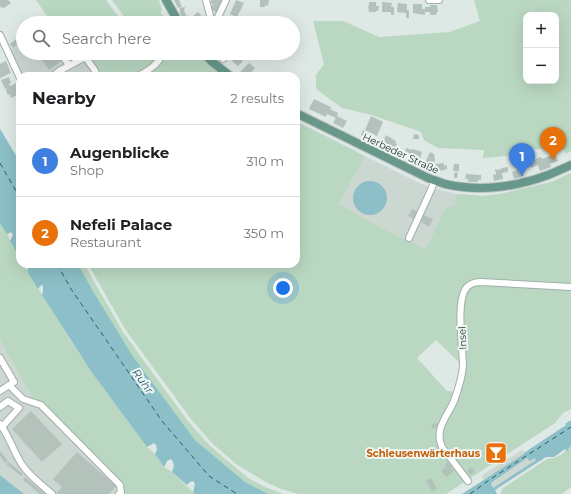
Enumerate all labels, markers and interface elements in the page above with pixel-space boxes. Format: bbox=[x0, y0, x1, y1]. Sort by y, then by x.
map controls bbox=[523, 12, 559, 84]
button: + bbox=[523, 12, 559, 48]
search box bbox=[16, 16, 300, 60]
icon: search bbox=[30, 27, 52, 49]
text: Search here bbox=[62, 29, 151, 48]
button: − bbox=[523, 48, 559, 84]
text: Nearby bbox=[32, 88, 96, 108]
text: 2 results bbox=[230, 90, 284, 106]
pin: 2 bbox=[540, 127, 566, 160]
street label: Herbeder Straße bbox=[361, 130, 441, 177]
text: Augenblicke bbox=[70, 143, 169, 162]
pin: 1 bbox=[509, 143, 535, 176]
text: 1 bbox=[42, 153, 48, 169]
text: 310 m bbox=[246, 153, 284, 169]
text: Shop bbox=[70, 162, 104, 178]
text: Nefeli Palace bbox=[70, 215, 172, 234]
text: 2 bbox=[41, 225, 49, 241]
text: 350 m bbox=[244, 225, 284, 241]
text: Restaurant bbox=[70, 234, 141, 250]
your location bbox=[273, 278, 293, 298]
street label: Insel bbox=[455, 326, 470, 350]
water label: Ruhr bbox=[129, 366, 157, 397]
bar icon: Schleusenwärterhaus bbox=[483, 440, 509, 466]
place label: Schleusenwärterhaus bbox=[366, 447, 481, 460]

